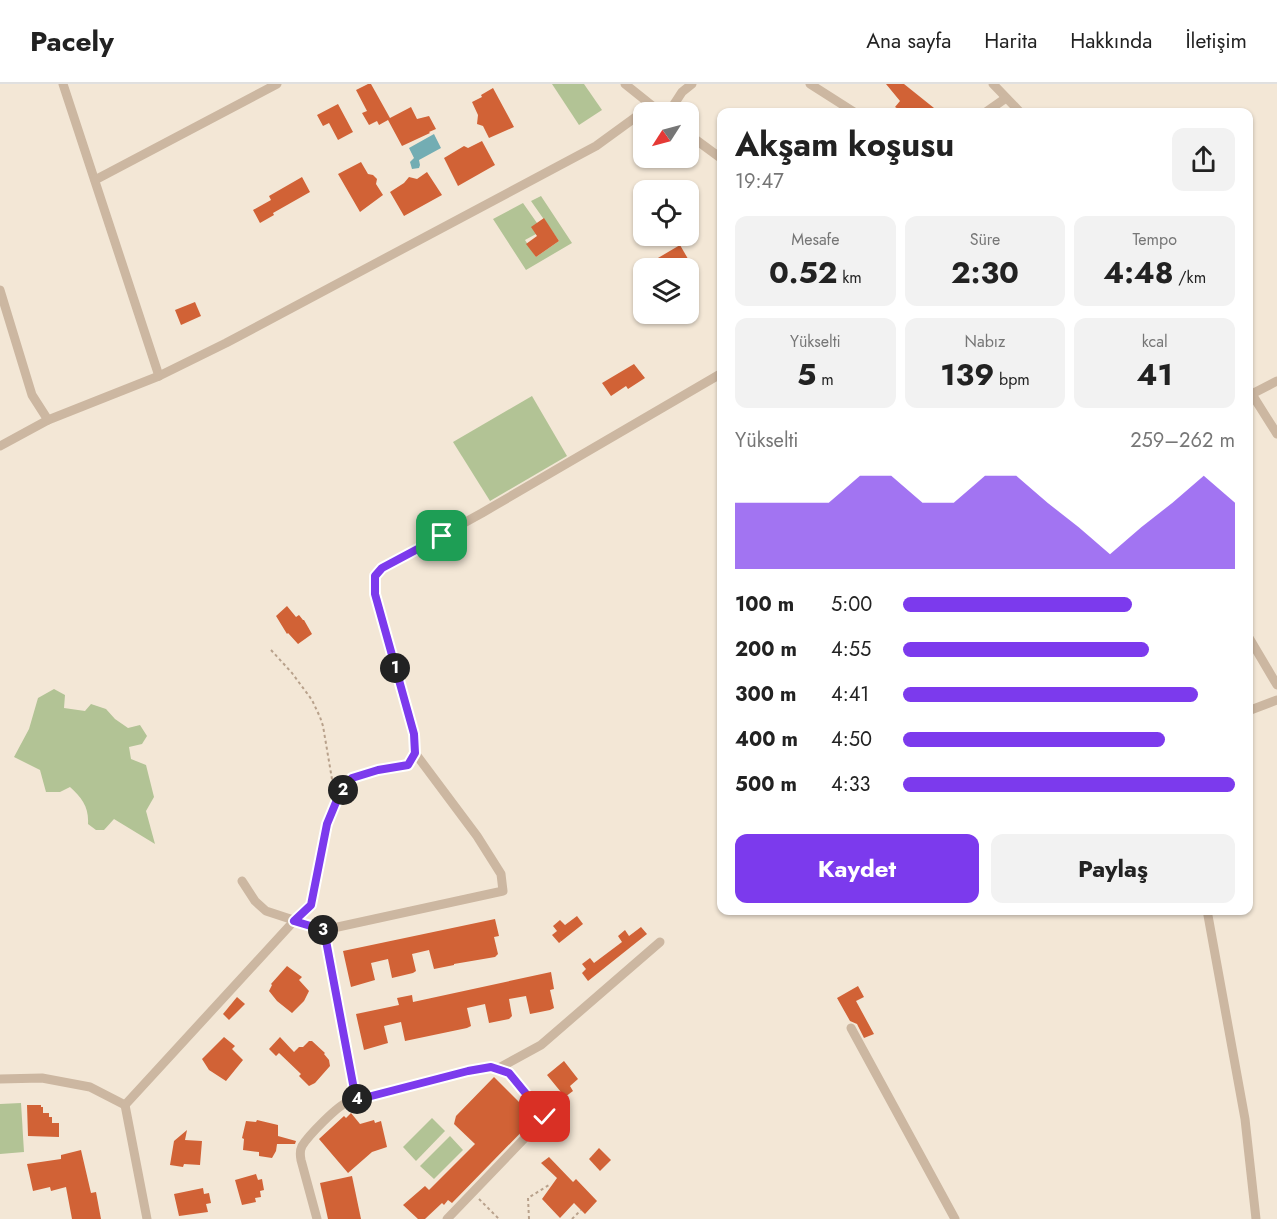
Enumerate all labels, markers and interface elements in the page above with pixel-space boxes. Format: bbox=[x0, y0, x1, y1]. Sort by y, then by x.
text: Pacely bbox=[30, 21, 114, 62]
text: Ana sayfa bbox=[866, 26, 951, 56]
text: Harita bbox=[984, 26, 1037, 56]
text: Hakkında bbox=[1070, 26, 1152, 56]
text: İletişim bbox=[1185, 26, 1247, 56]
north arrow bbox=[633, 102, 699, 168]
map controls bbox=[633, 102, 699, 324]
text: Akşam koşusu bbox=[735, 121, 954, 168]
button: share bbox=[1172, 128, 1235, 191]
text: 19:47 bbox=[735, 167, 784, 196]
button: locate bbox=[633, 180, 699, 246]
text: Mesafe bbox=[791, 228, 839, 251]
text: Süre bbox=[970, 228, 1000, 251]
text: Tempo bbox=[1132, 228, 1177, 251]
text: 0.52 bbox=[769, 251, 837, 294]
text: 2:30 bbox=[951, 251, 1019, 294]
text: 4:48 bbox=[1103, 251, 1174, 294]
button: layers bbox=[633, 258, 699, 324]
text: km bbox=[837, 266, 862, 289]
text: /km bbox=[1174, 266, 1206, 289]
text: Yükselti bbox=[790, 330, 841, 353]
text: Nabız bbox=[965, 330, 1005, 353]
text: kcal bbox=[1142, 330, 1168, 353]
text: 5 bbox=[797, 353, 816, 396]
text: 139 bbox=[940, 353, 994, 396]
text: 41 bbox=[1137, 353, 1173, 396]
text: m bbox=[816, 368, 834, 391]
text: bpm bbox=[994, 368, 1030, 391]
text: Yükselti bbox=[735, 426, 798, 455]
text: 259–262 m bbox=[1130, 426, 1235, 455]
pin bbox=[416, 510, 467, 561]
icon: arrive bbox=[425, 519, 458, 552]
text: 100 m bbox=[735, 590, 794, 619]
text: 5:00 bbox=[831, 590, 872, 619]
text: 200 m bbox=[735, 635, 797, 664]
text: 4:55 bbox=[831, 635, 871, 664]
pin: 1 bbox=[380, 653, 410, 683]
text: 1 bbox=[391, 656, 399, 679]
text: 300 m bbox=[735, 680, 796, 709]
text: 4:41 bbox=[831, 680, 869, 709]
text: 400 m bbox=[735, 725, 798, 754]
text: 4:50 bbox=[831, 725, 872, 754]
text: 500 m bbox=[735, 770, 797, 799]
text: 4:33 bbox=[831, 770, 871, 799]
pin: 2 bbox=[328, 775, 358, 805]
text: 2 bbox=[338, 778, 348, 801]
button: Kaydet bbox=[735, 834, 979, 903]
button: Paylaş bbox=[991, 834, 1235, 903]
pin: 3 bbox=[308, 915, 338, 945]
text: 3 bbox=[318, 918, 328, 941]
pin: 4 bbox=[342, 1084, 372, 1114]
text: 4 bbox=[351, 1087, 363, 1110]
pin bbox=[519, 1091, 570, 1142]
icon: check bbox=[528, 1100, 561, 1133]

